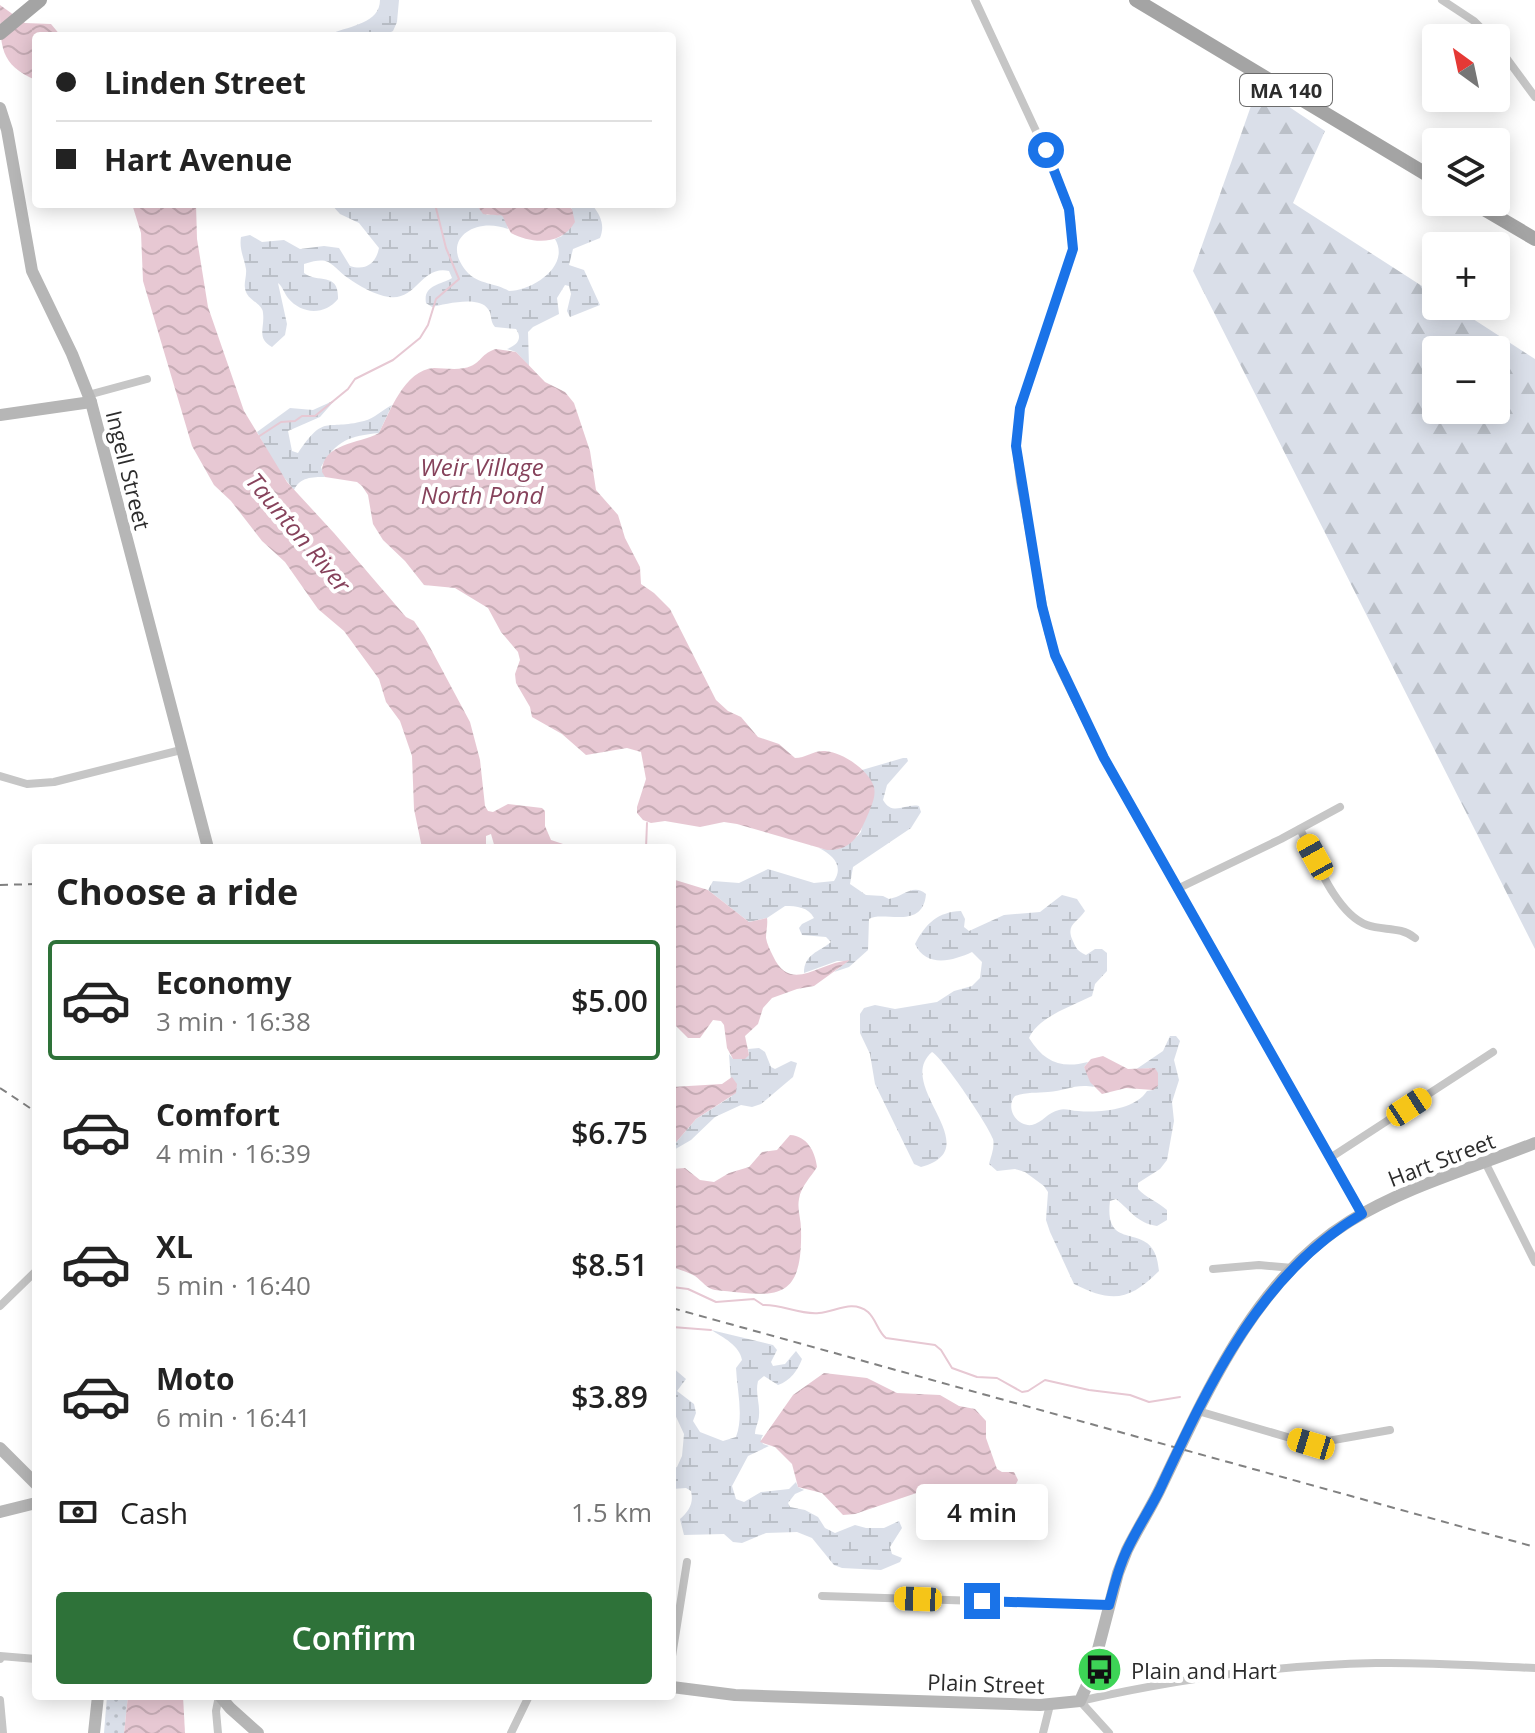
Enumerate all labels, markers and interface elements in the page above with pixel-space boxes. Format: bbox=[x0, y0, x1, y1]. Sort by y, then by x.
north arrow bbox=[1422, 24, 1510, 112]
map controls bbox=[1422, 24, 1510, 424]
text: Linden Street bbox=[104, 62, 306, 103]
road number: MA 140 bbox=[1240, 74, 1332, 106]
button: layers bbox=[1422, 128, 1510, 216]
route start bbox=[1028, 132, 1064, 168]
text: Hart Avenue bbox=[104, 139, 292, 180]
button: + bbox=[1422, 232, 1510, 320]
button: − bbox=[1422, 336, 1510, 424]
street label: Ingell Street bbox=[100, 407, 158, 533]
water label: Weir Village North Pond bbox=[420, 450, 544, 511]
water label: Taunton River bbox=[239, 465, 360, 600]
car bbox=[1293, 830, 1337, 884]
text: Choose a ride bbox=[56, 867, 298, 916]
text: Economy bbox=[156, 962, 292, 1003]
icon: car bbox=[60, 964, 132, 1036]
text: $5.00 bbox=[571, 980, 648, 1021]
text: 3 min · 16:38 bbox=[156, 1003, 311, 1039]
car bbox=[1382, 1084, 1436, 1130]
text: Comfort bbox=[156, 1094, 280, 1135]
icon: car bbox=[60, 1096, 132, 1168]
text: $6.75 bbox=[571, 1112, 648, 1153]
street label: Hart Street bbox=[1383, 1125, 1499, 1193]
text: 4 min · 16:39 bbox=[156, 1135, 311, 1171]
text: XL bbox=[156, 1226, 193, 1267]
icon: car bbox=[60, 1228, 132, 1300]
text: $8.51 bbox=[571, 1244, 648, 1285]
text: 5 min · 16:40 bbox=[156, 1267, 311, 1303]
text: Moto bbox=[156, 1358, 234, 1399]
icon: car bbox=[60, 1360, 132, 1432]
text: $3.89 bbox=[571, 1376, 648, 1417]
text: 6 min · 16:41 bbox=[156, 1399, 311, 1435]
car bbox=[1285, 1426, 1337, 1462]
callout: 4 min bbox=[916, 1485, 1048, 1541]
icon: cash bbox=[56, 1490, 100, 1534]
text: Cash bbox=[120, 1492, 188, 1533]
text: 1.5 km bbox=[571, 1494, 652, 1530]
text: 4 min bbox=[947, 1494, 1017, 1530]
route end bbox=[964, 1583, 1000, 1619]
car bbox=[894, 1586, 942, 1612]
button: Confirm bbox=[56, 1592, 652, 1684]
bus stop icon: Plain and Hart bbox=[1076, 1646, 1124, 1694]
place label: Plain and Hart bbox=[1131, 1655, 1277, 1685]
street label: Plain Street bbox=[927, 1666, 1045, 1700]

